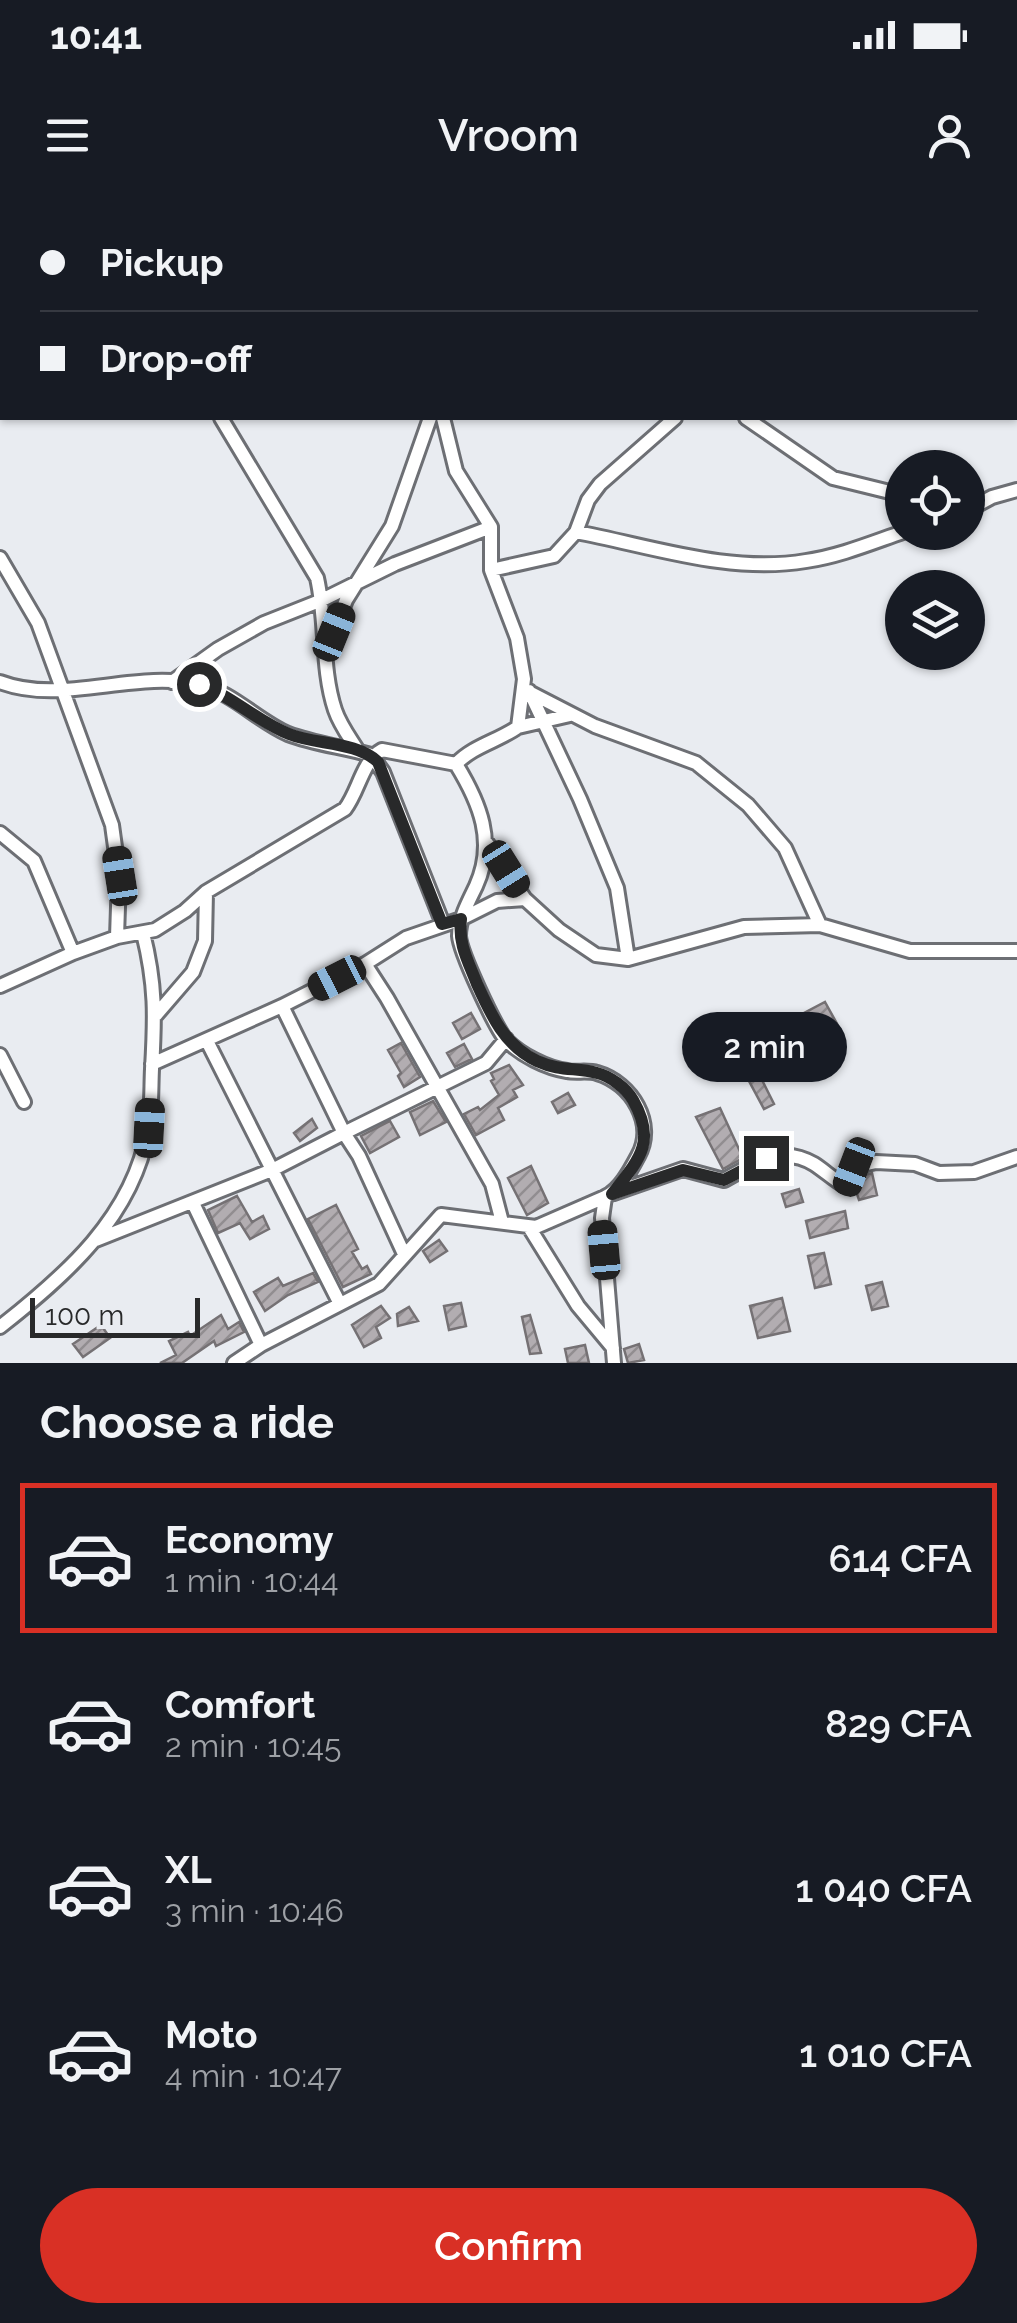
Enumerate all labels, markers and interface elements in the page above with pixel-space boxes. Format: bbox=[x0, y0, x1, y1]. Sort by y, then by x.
text: 10:41 bbox=[50, 13, 142, 58]
icon: menu bbox=[40, 108, 95, 163]
icon: person bbox=[922, 108, 977, 163]
text: Vroom bbox=[438, 109, 579, 162]
text: Pickup bbox=[100, 240, 224, 285]
text: Drop-off bbox=[100, 336, 252, 381]
map controls bbox=[885, 450, 985, 670]
button: locate bbox=[885, 450, 985, 550]
button: layers bbox=[885, 570, 985, 670]
car bbox=[309, 599, 359, 665]
route start bbox=[177, 662, 222, 707]
car bbox=[477, 836, 535, 902]
car bbox=[100, 844, 140, 908]
car bbox=[303, 951, 371, 1005]
callout: 2 min bbox=[684, 1013, 848, 1083]
text: 2 min bbox=[724, 1028, 805, 1065]
car bbox=[132, 1097, 166, 1159]
car bbox=[829, 1134, 879, 1200]
route end bbox=[744, 1136, 789, 1181]
car bbox=[586, 1219, 622, 1281]
scale bar bbox=[30, 1293, 200, 1338]
text: 100 m bbox=[45, 1299, 124, 1332]
text: Choose a ride bbox=[40, 1396, 334, 1449]
icon: car bbox=[45, 1513, 135, 1603]
text: Economy bbox=[165, 1517, 334, 1562]
text: 614 CFA bbox=[829, 1536, 972, 1581]
text: 1 min · 10:44 bbox=[165, 1562, 339, 1599]
icon: car bbox=[45, 1678, 135, 1768]
text: Comfort bbox=[165, 1682, 315, 1727]
text: 829 CFA bbox=[825, 1701, 972, 1746]
text: 2 min · 10:45 bbox=[165, 1727, 341, 1764]
icon: car bbox=[45, 1843, 135, 1933]
text: XL bbox=[165, 1847, 212, 1892]
text: 1 040 CFA bbox=[796, 1866, 972, 1911]
text: 3 min · 10:46 bbox=[165, 1892, 344, 1929]
icon: car bbox=[45, 2008, 135, 2098]
text: Moto bbox=[165, 2012, 258, 2057]
text: 1 010 CFA bbox=[799, 2031, 972, 2076]
text: 4 min · 10:47 bbox=[165, 2057, 342, 2094]
button: Confirm bbox=[40, 2188, 977, 2303]

